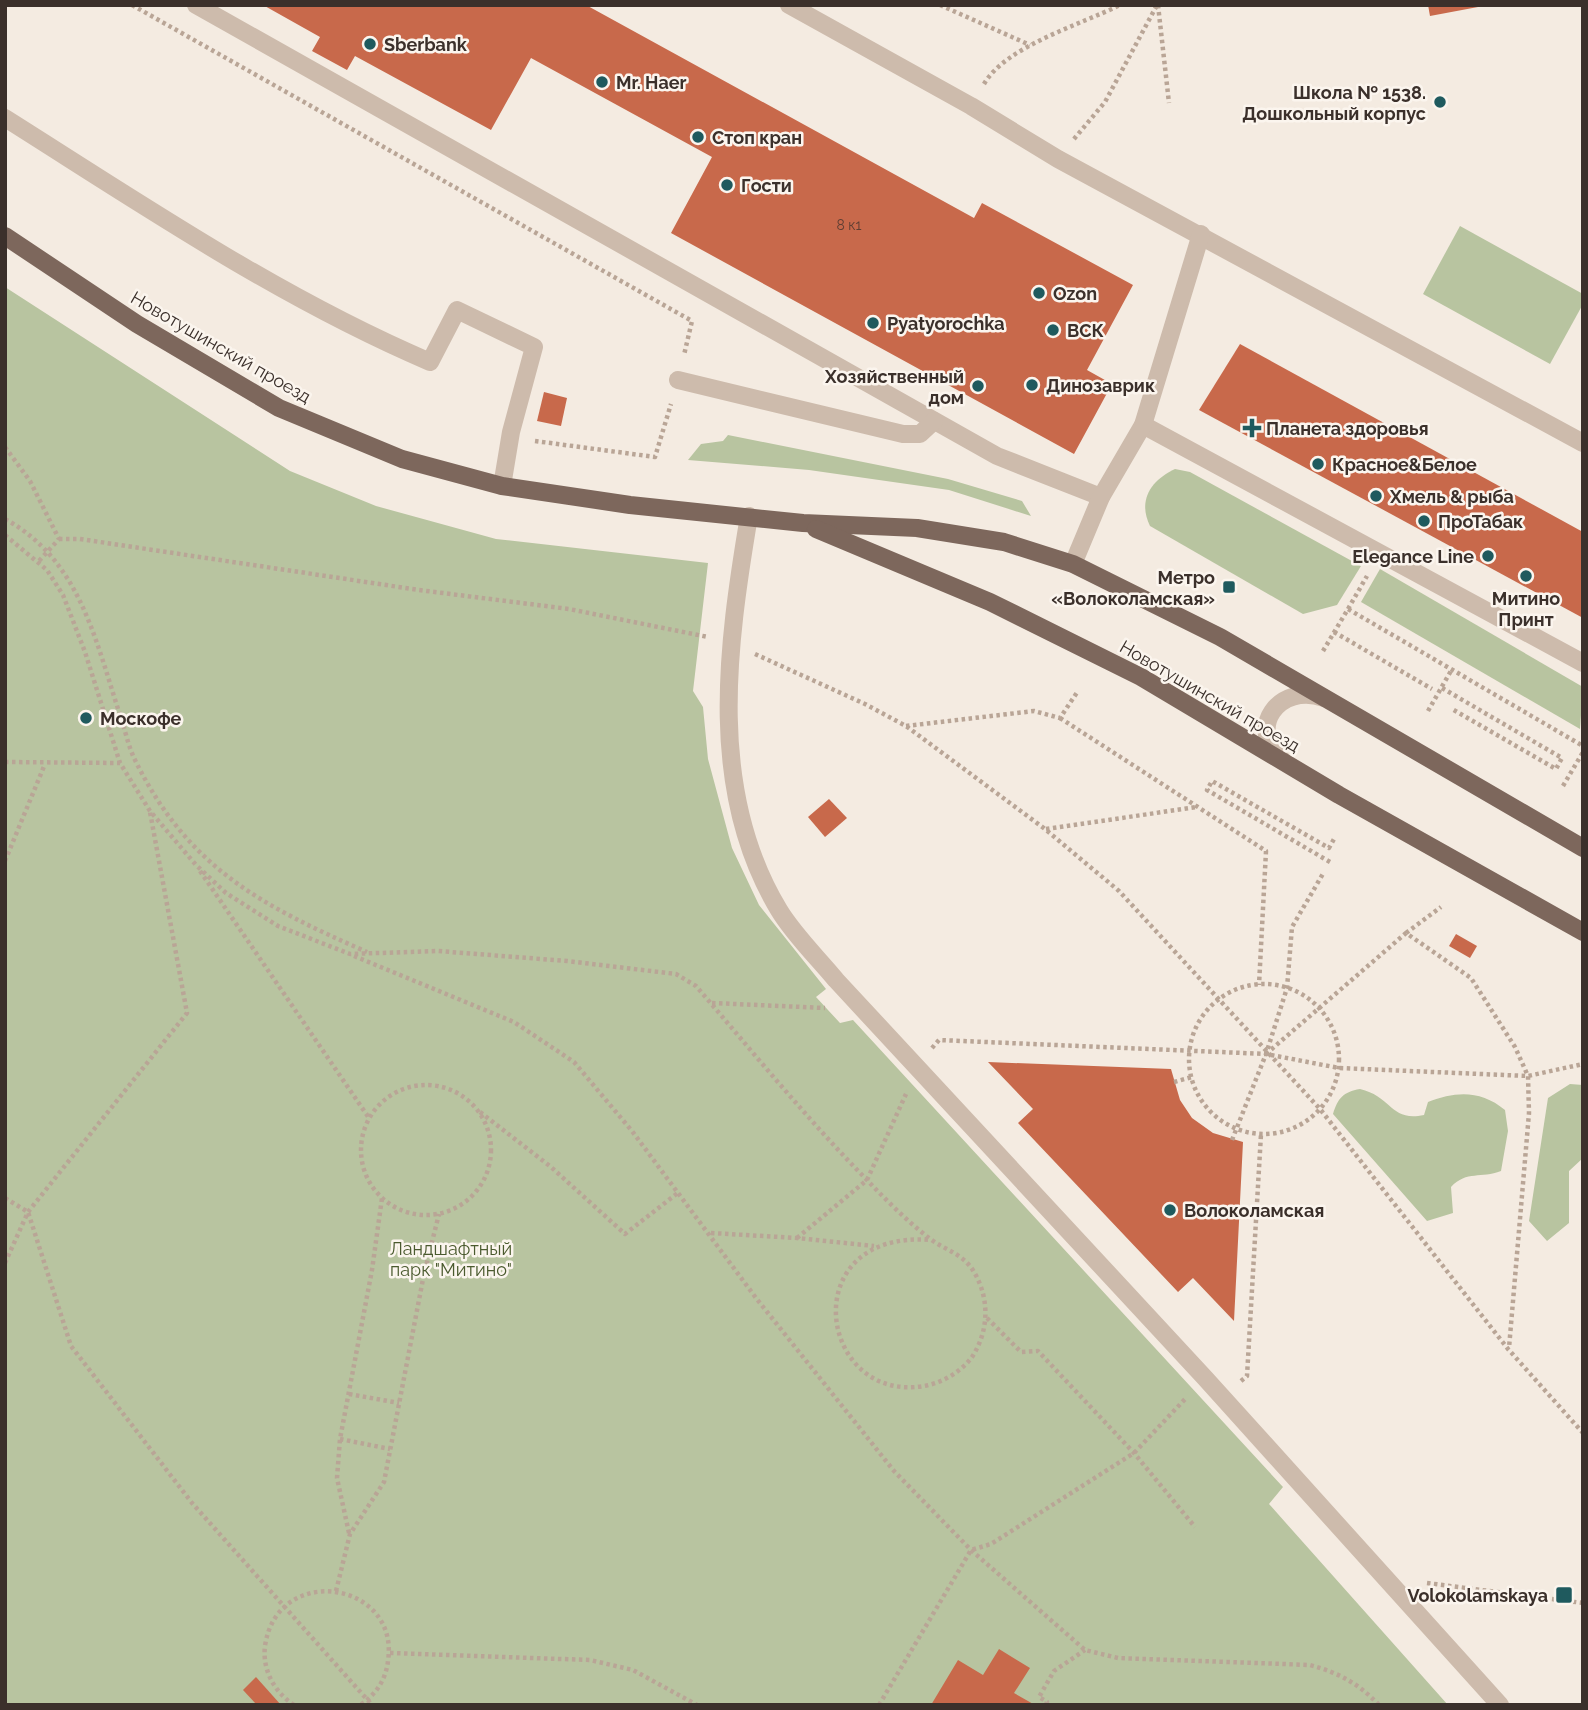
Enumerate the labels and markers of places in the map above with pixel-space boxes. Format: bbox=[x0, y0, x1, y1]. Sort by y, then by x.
place label: Sberbank bbox=[384, 34, 468, 55]
marker: Sberbank bbox=[362, 36, 378, 52]
place label: Mr. Haer bbox=[616, 72, 687, 93]
marker: Mr. Haer bbox=[594, 74, 610, 90]
place label: Школа № 1538. Дошкольный корпус bbox=[1242, 82, 1426, 124]
marker: Школа № 1538. Дошкольный корпус bbox=[1432, 94, 1448, 110]
place label: Стоп кран bbox=[712, 127, 802, 148]
marker: Стоп кран bbox=[690, 129, 706, 145]
place label: Гости bbox=[741, 175, 792, 196]
marker: Гости bbox=[719, 177, 735, 193]
place label: Ozon bbox=[1053, 283, 1097, 304]
marker: Ozon bbox=[1031, 285, 1047, 301]
place label: Pyatyorochka bbox=[887, 313, 1005, 334]
marker: Pyatyorochka bbox=[865, 315, 881, 331]
place label: ВСК bbox=[1067, 320, 1105, 341]
marker: ВСК bbox=[1045, 322, 1061, 338]
place label: Хозяйственный дом bbox=[824, 366, 964, 408]
place label: Динозаврик bbox=[1046, 375, 1155, 396]
marker: Динозаврик bbox=[1024, 377, 1040, 393]
marker: Хозяйственный дом bbox=[970, 378, 986, 394]
place label: Планета здоровья bbox=[1266, 418, 1429, 439]
marker: Планета здоровья bbox=[1244, 420, 1260, 436]
place label: Красное&Белое bbox=[1332, 454, 1477, 475]
marker: Красное&Белое bbox=[1310, 456, 1326, 472]
place label: Хмель & рыба bbox=[1389, 486, 1514, 507]
marker: Хмель & рыба bbox=[1368, 488, 1384, 504]
place label: ПроТабак bbox=[1438, 511, 1523, 532]
marker: ПроТабак bbox=[1416, 513, 1432, 529]
place label: Elegance Line bbox=[1352, 546, 1474, 567]
marker: Elegance Line bbox=[1480, 548, 1496, 564]
place label: Метро «Волоколамская» bbox=[1051, 567, 1215, 609]
marker: Митино Принт bbox=[1518, 568, 1534, 584]
marker: Метро «Волоколамская» bbox=[1221, 579, 1237, 595]
place label: Митино Принт bbox=[1492, 588, 1560, 630]
place label: Москофе bbox=[100, 708, 182, 729]
marker: Москофе bbox=[78, 710, 94, 726]
place label: Волоколамская bbox=[1184, 1200, 1324, 1221]
marker: Волоколамская bbox=[1162, 1202, 1178, 1218]
place label: Volokolamskaya bbox=[1407, 1585, 1548, 1606]
marker: Volokolamskaya bbox=[1554, 1585, 1574, 1605]

